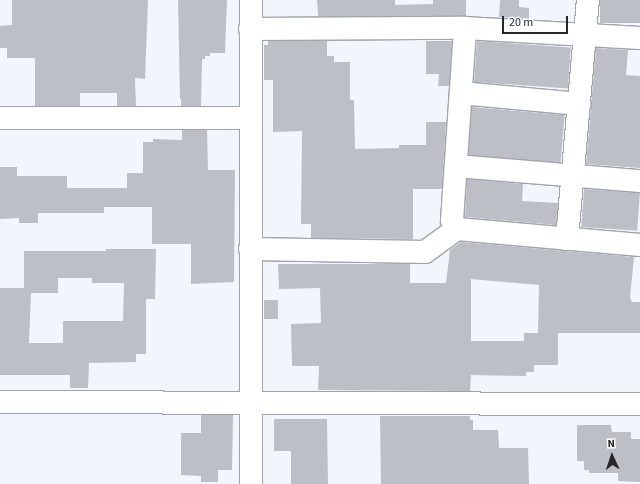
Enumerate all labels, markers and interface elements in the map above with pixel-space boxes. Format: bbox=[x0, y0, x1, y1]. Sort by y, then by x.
scale bar bbox=[504, 8, 570, 34]
text: 20 m bbox=[509, 14, 533, 31]
north arrow bbox=[592, 436, 632, 476]
text: N bbox=[607, 436, 615, 451]

